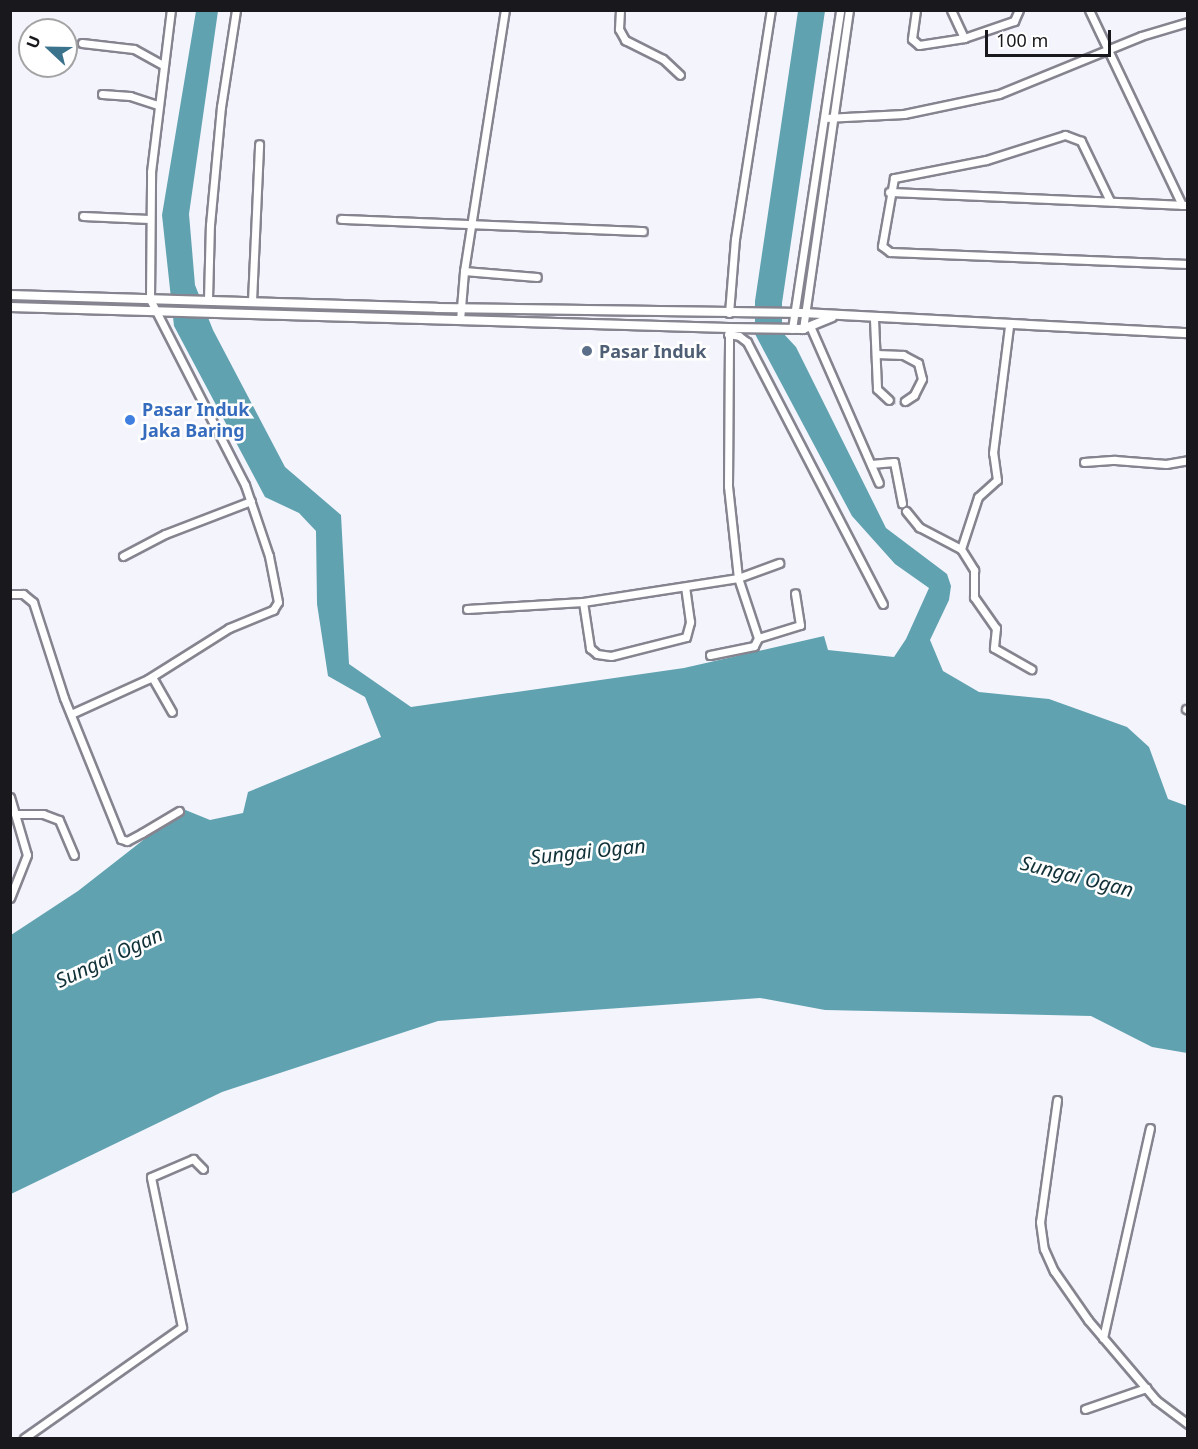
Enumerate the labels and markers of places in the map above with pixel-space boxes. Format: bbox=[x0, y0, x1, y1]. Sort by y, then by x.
place label: Pasar Induk bbox=[599, 340, 706, 362]
marker: Pasar Induk bbox=[580, 344, 594, 358]
place label: Pasar Induk Jaka Baring bbox=[142, 399, 249, 442]
marker: Pasar Induk Jaka Baring bbox=[123, 413, 137, 427]

